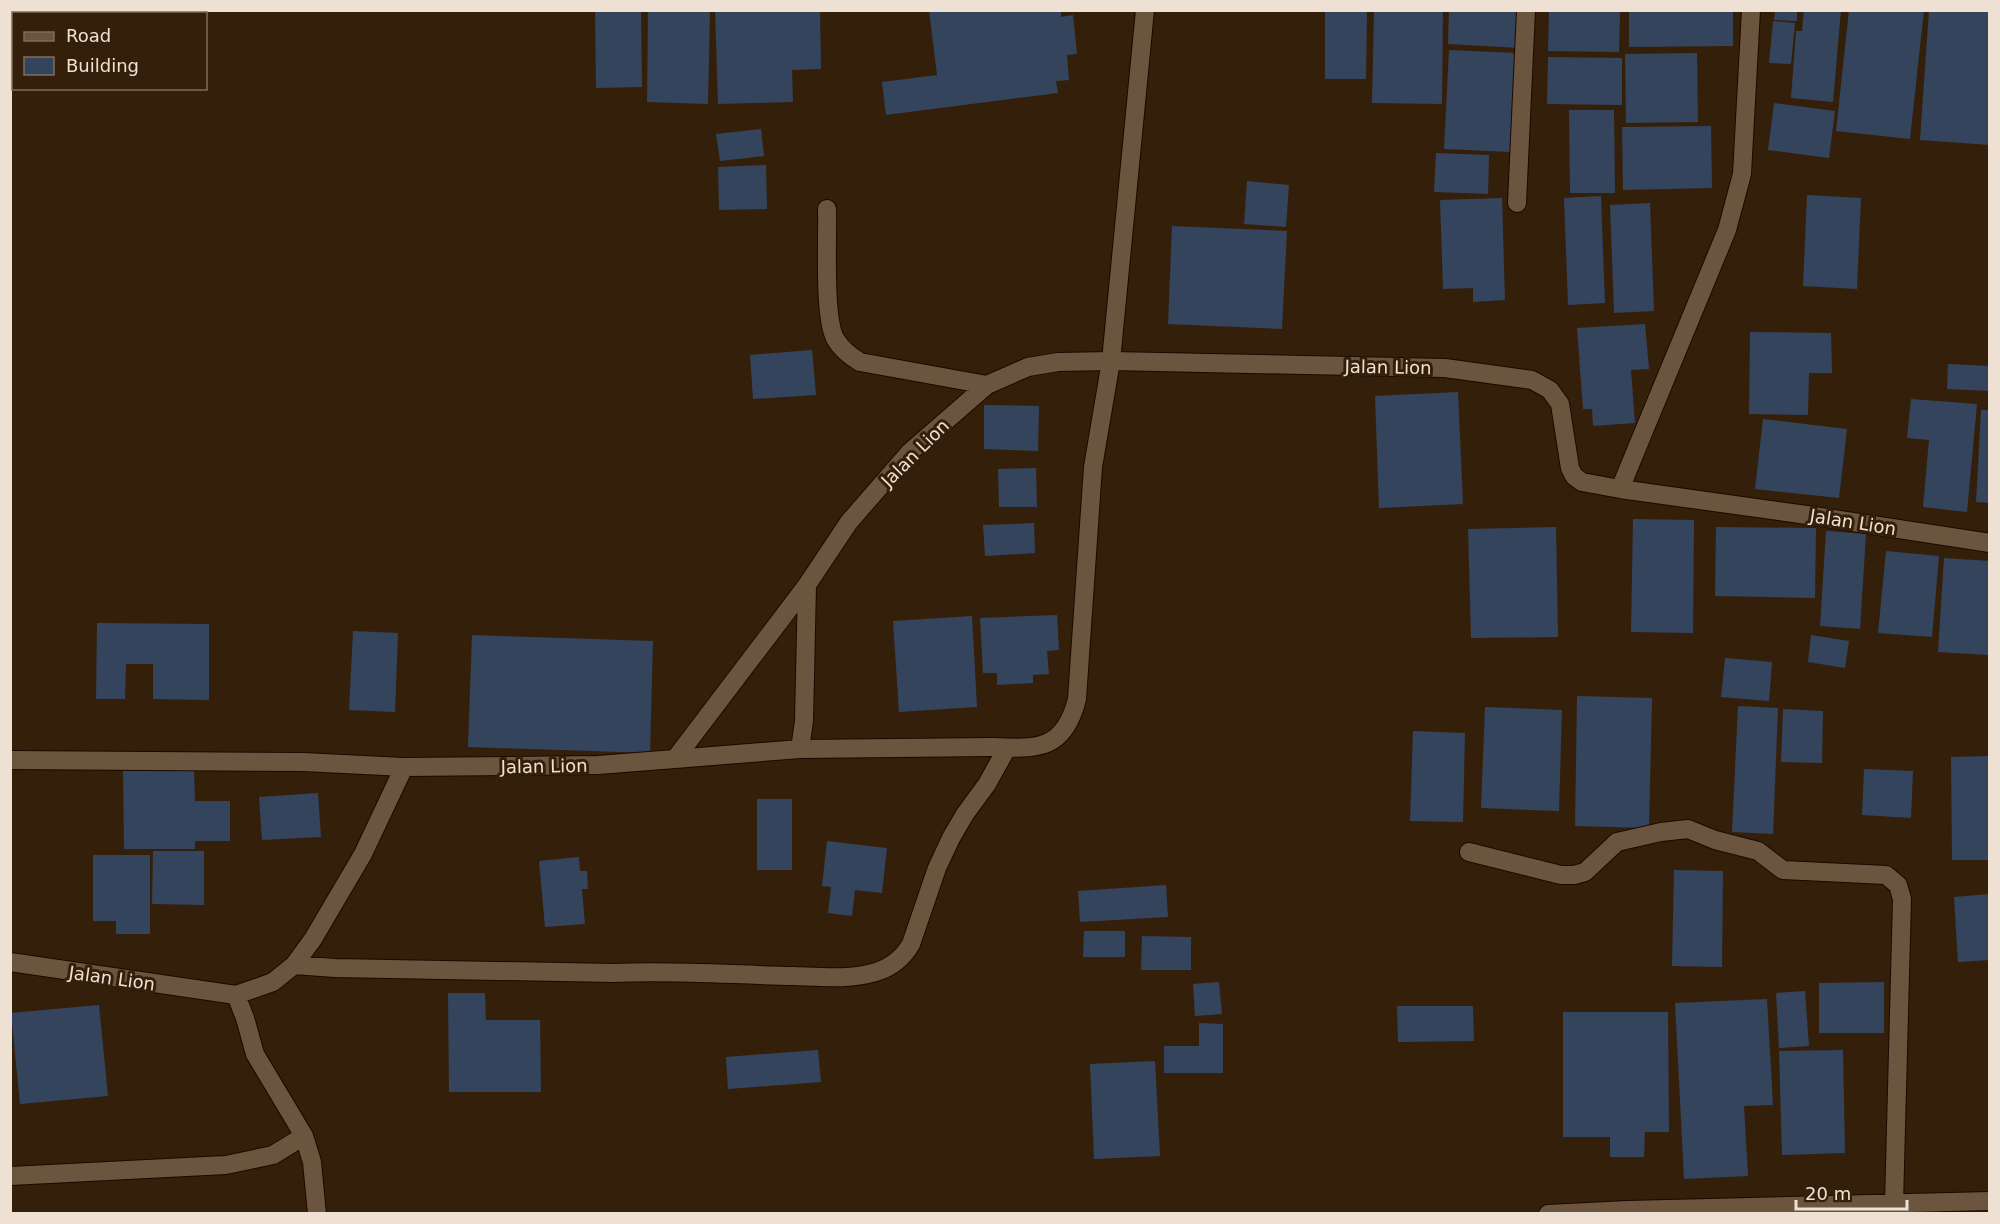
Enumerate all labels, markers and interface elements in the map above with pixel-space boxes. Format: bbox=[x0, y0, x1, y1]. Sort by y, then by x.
legend bbox=[12, 12, 207, 90]
text: Road bbox=[66, 25, 111, 46]
text: Building bbox=[66, 55, 139, 76]
street label: Jalan Lion bbox=[1343, 356, 1432, 378]
street label: Jalan Lion bbox=[876, 415, 953, 492]
street label: Jalan Lion bbox=[1807, 505, 1898, 539]
street label: Jalan Lion bbox=[499, 755, 588, 777]
street label: Jalan Lion bbox=[66, 961, 157, 994]
scale bar bbox=[1796, 1173, 1907, 1211]
text: 20 m bbox=[1805, 1183, 1851, 1204]

